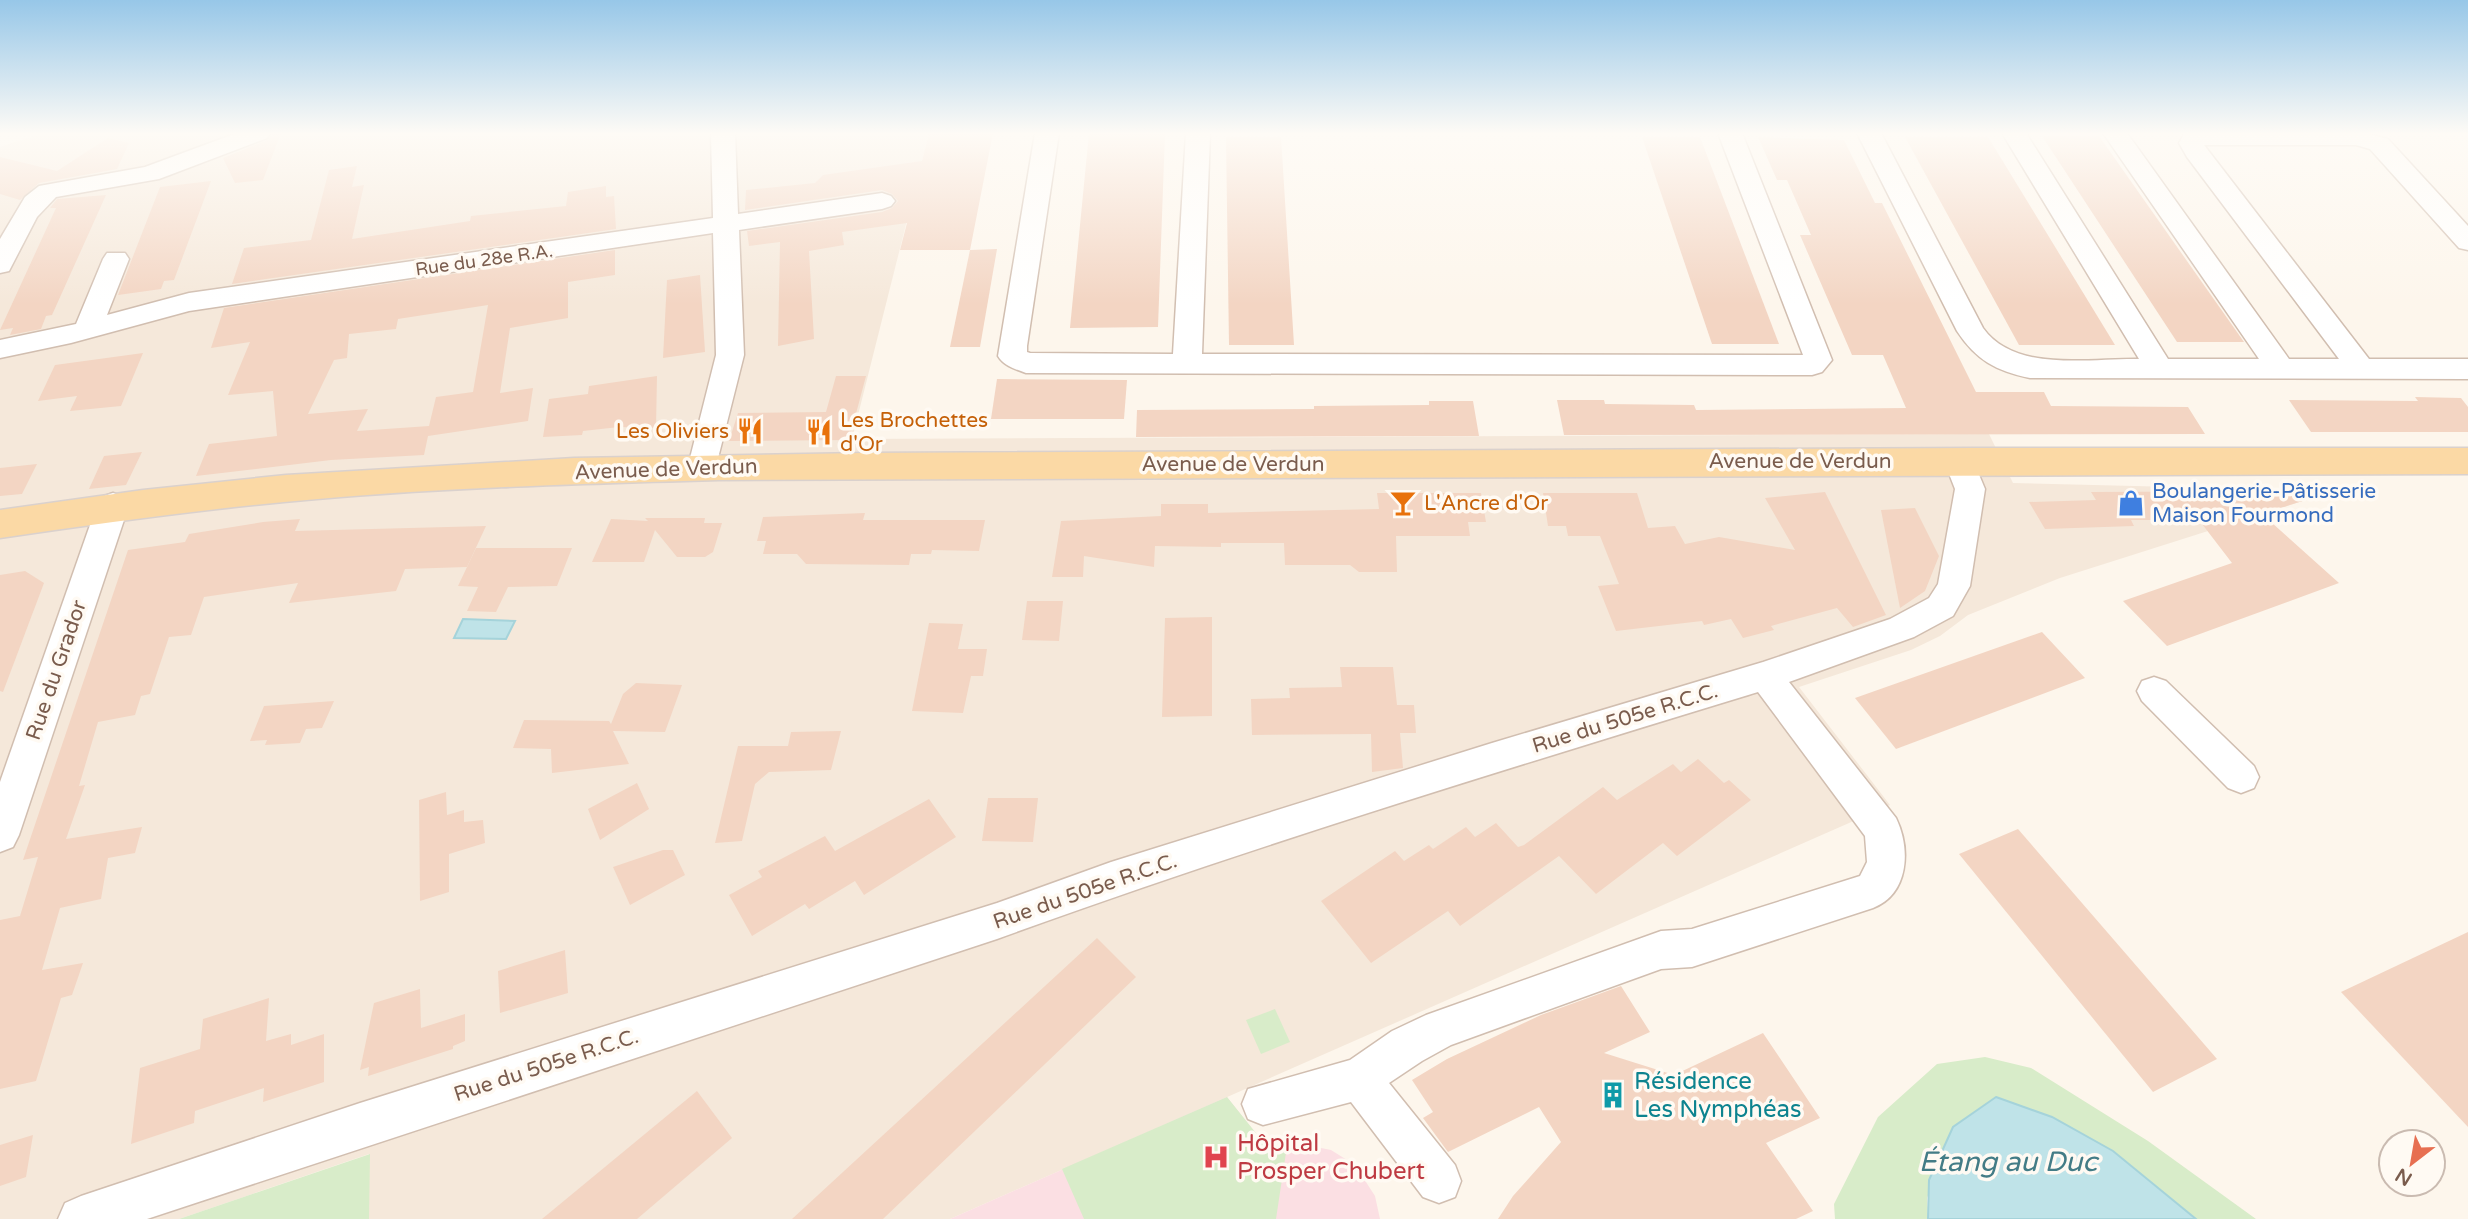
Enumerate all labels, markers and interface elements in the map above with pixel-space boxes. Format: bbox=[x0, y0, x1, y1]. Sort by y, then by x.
street label: Rue du 28e R.A. bbox=[414, 239, 554, 281]
place label: Les Brochettes d'Or bbox=[840, 408, 988, 457]
restaurant icon: Les Oliviers bbox=[735, 416, 765, 446]
restaurant icon: Les Brochettes d'Or bbox=[804, 417, 834, 447]
place label: Les Oliviers bbox=[616, 419, 729, 444]
street label: Avenue de Verdun bbox=[1708, 449, 1892, 474]
street label: Avenue de Verdun bbox=[1141, 452, 1325, 477]
street label: Avenue de Verdun bbox=[574, 454, 758, 485]
place label: Boulangerie-Pâtisserie Maison Fourmond bbox=[2152, 479, 2376, 528]
bar icon: L'Ancre d'Or bbox=[1388, 488, 1418, 518]
shop icon: Boulangerie-Pâtisserie Maison Fourmond bbox=[2116, 488, 2146, 518]
place label: L'Ancre d'Or bbox=[1424, 491, 1548, 516]
street label: Rue du Grador bbox=[21, 597, 92, 743]
street label: Rue du 505e R.C.C. bbox=[1529, 678, 1721, 759]
street label: Rue du 505e R.C.C. bbox=[990, 848, 1180, 935]
street label: Rue du 505e R.C.C. bbox=[451, 1024, 642, 1107]
place label: Résidence Les Nymphéas bbox=[1634, 1067, 1802, 1124]
building icon: Résidence Les Nymphéas bbox=[1598, 1080, 1628, 1110]
north arrow bbox=[2377, 1128, 2447, 1198]
place label: Hôpital Prosper Chubert bbox=[1237, 1129, 1425, 1186]
hospital icon: Hôpital Prosper Chubert bbox=[1201, 1142, 1231, 1172]
water label: Étang au Duc bbox=[1919, 1145, 2100, 1179]
text: N bbox=[2392, 1163, 2416, 1190]

